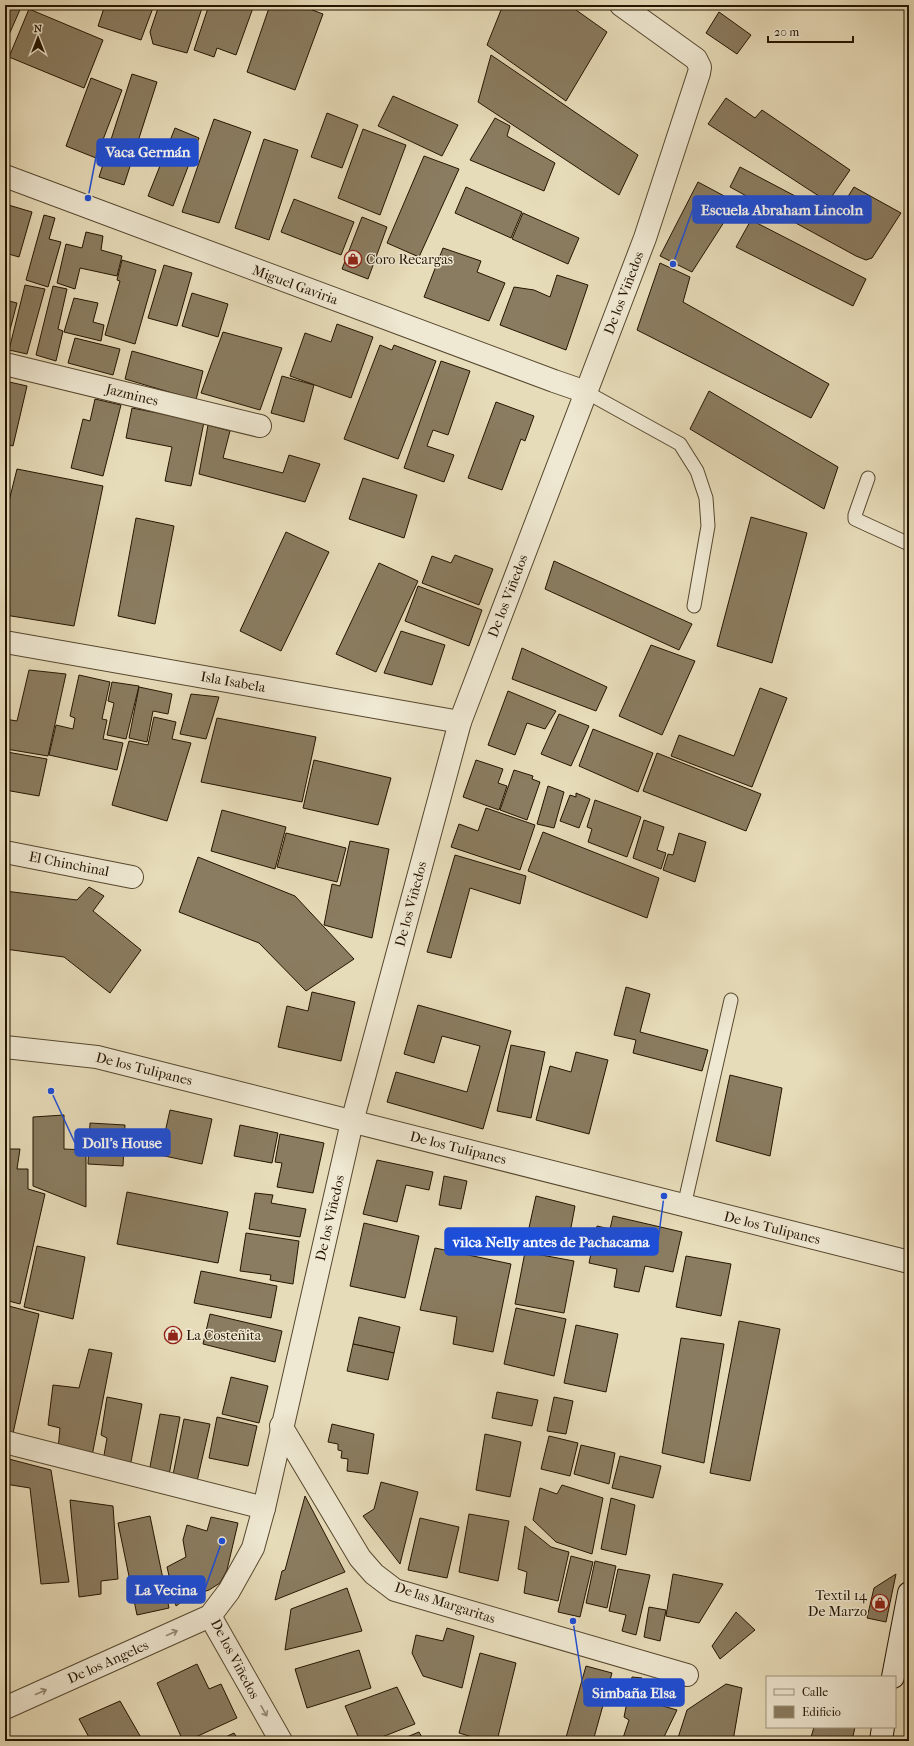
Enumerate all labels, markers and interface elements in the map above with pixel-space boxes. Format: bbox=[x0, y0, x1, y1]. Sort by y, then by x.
north arrow bbox=[18, 18, 58, 58]
scale bar bbox=[768, 18, 853, 44]
text: N bbox=[34, 22, 43, 35]
text: 20 m bbox=[774, 25, 799, 39]
callout: Vaca Germán bbox=[97, 139, 198, 166]
text: Vaca Germán bbox=[104, 143, 191, 161]
callout: Escuela Abraham Lincoln bbox=[693, 196, 871, 223]
text: Escuela Abraham Lincoln bbox=[701, 201, 863, 219]
shop icon: Coro Recargas bbox=[343, 249, 363, 269]
street label: De los Viñedos bbox=[600, 249, 648, 337]
place label: Coro Recargas bbox=[366, 251, 453, 268]
street label: Miguel Gaviria bbox=[250, 262, 341, 309]
street label: Jazmines bbox=[103, 380, 160, 410]
street label: De los Viñedos bbox=[484, 552, 532, 640]
street label: Isla Isabela bbox=[199, 668, 267, 696]
street label: El Chinchinal bbox=[27, 848, 111, 880]
street label: De los Viñedos bbox=[391, 859, 431, 949]
street label: De los Tulipanes bbox=[94, 1049, 194, 1089]
street label: De los Tulipanes bbox=[408, 1128, 508, 1168]
callout: Doll's House bbox=[75, 1129, 170, 1156]
text: Doll's House bbox=[82, 1134, 162, 1152]
street label: De los Viñedos bbox=[312, 1173, 348, 1263]
street label: De los Tulipanes bbox=[722, 1208, 822, 1248]
callout: vilca Nelly antes de Pachacama bbox=[445, 1228, 658, 1255]
text: vilca Nelly antes de Pachacama bbox=[451, 1233, 651, 1251]
shop icon: La Costeñita bbox=[163, 1325, 183, 1345]
place label: La Costeñita bbox=[186, 1327, 262, 1344]
callout: La Vecina bbox=[127, 1576, 205, 1603]
street label: De las Margaritas bbox=[392, 1579, 498, 1627]
text: La Vecina bbox=[135, 1581, 198, 1599]
place label: Textil 14 De Marzo bbox=[808, 1587, 868, 1620]
shop icon: Textil 14 De Marzo bbox=[870, 1593, 890, 1613]
street label: De los Viñedos bbox=[207, 1616, 263, 1702]
one-way arrow bbox=[166, 1629, 178, 1636]
street label: De los Angeles bbox=[65, 1637, 151, 1687]
legend bbox=[766, 1676, 896, 1728]
callout: Simbaña Elsa bbox=[584, 1679, 684, 1706]
text: Simbaña Elsa bbox=[592, 1684, 677, 1702]
text: Calle bbox=[802, 1685, 828, 1699]
one-way arrow bbox=[34, 1688, 46, 1695]
one-way arrow bbox=[260, 1705, 268, 1717]
text: Edificio bbox=[802, 1705, 841, 1719]

